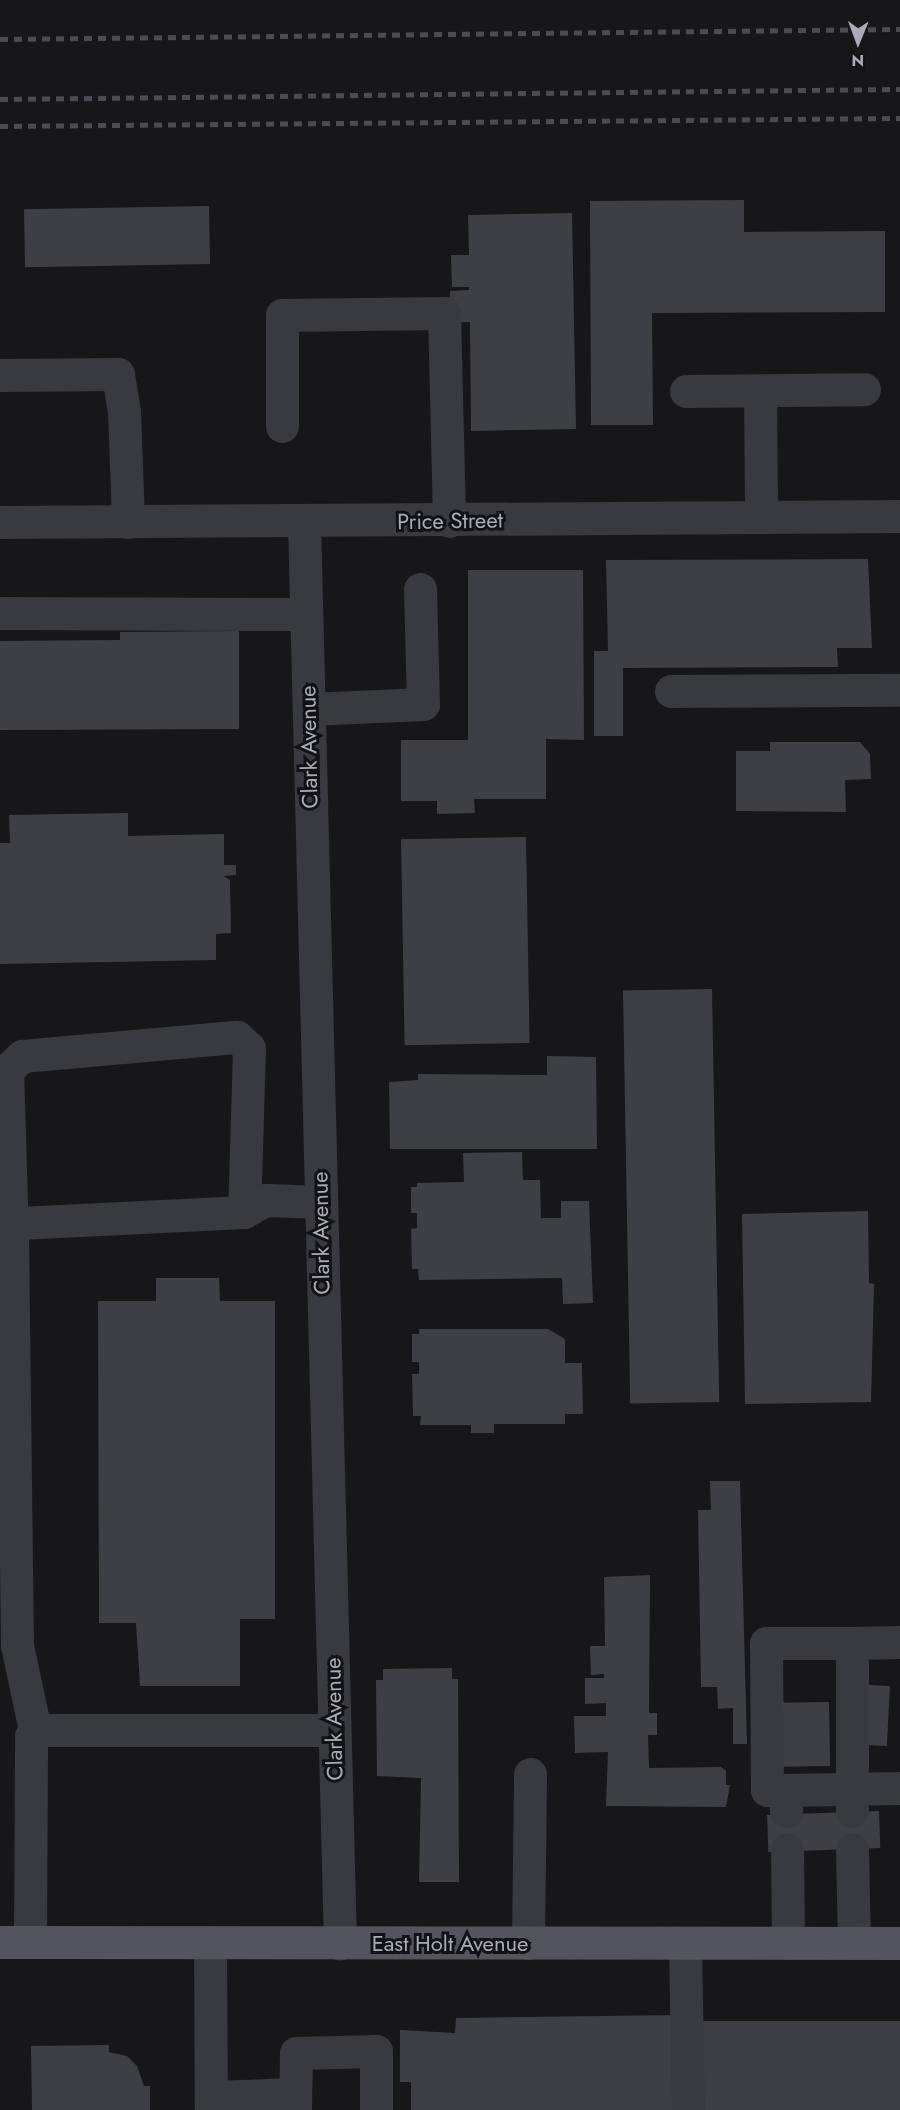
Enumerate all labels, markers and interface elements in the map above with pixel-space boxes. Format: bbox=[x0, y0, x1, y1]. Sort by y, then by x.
north arrow bbox=[828, 12, 888, 72]
text: N bbox=[851, 49, 864, 72]
street label: Price Street bbox=[397, 507, 503, 535]
street label: Clark Avenue bbox=[295, 685, 323, 809]
street label: Clark Avenue bbox=[307, 1171, 335, 1295]
street label: Clark Avenue bbox=[320, 1657, 348, 1781]
street label: East Holt Avenue bbox=[372, 1931, 528, 1957]

